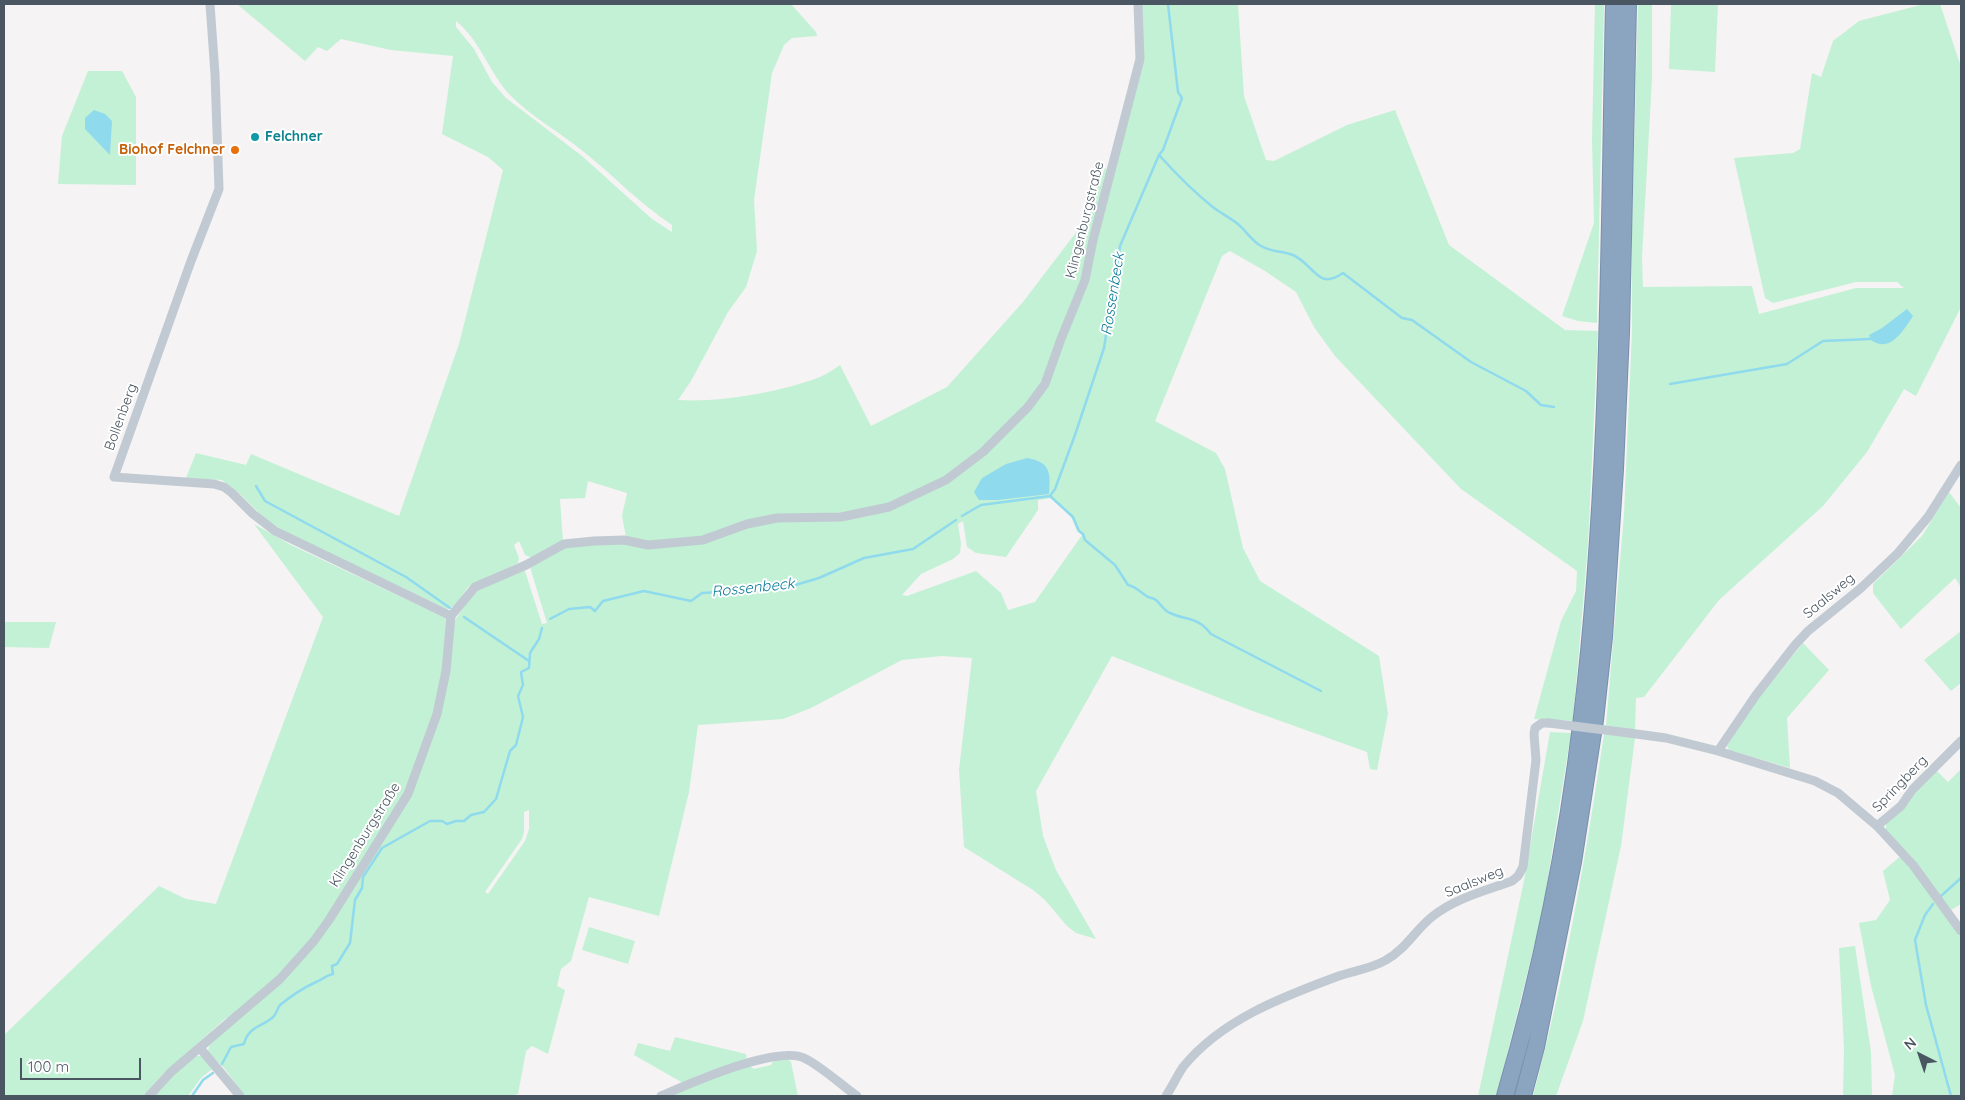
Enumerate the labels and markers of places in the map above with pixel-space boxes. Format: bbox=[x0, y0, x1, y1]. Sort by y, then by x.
place label: Felchner bbox=[265, 129, 323, 145]
marker: Felchner bbox=[249, 131, 261, 143]
place label: Biohof Felchner bbox=[119, 142, 225, 158]
marker: Biohof Felchner bbox=[229, 144, 241, 156]

